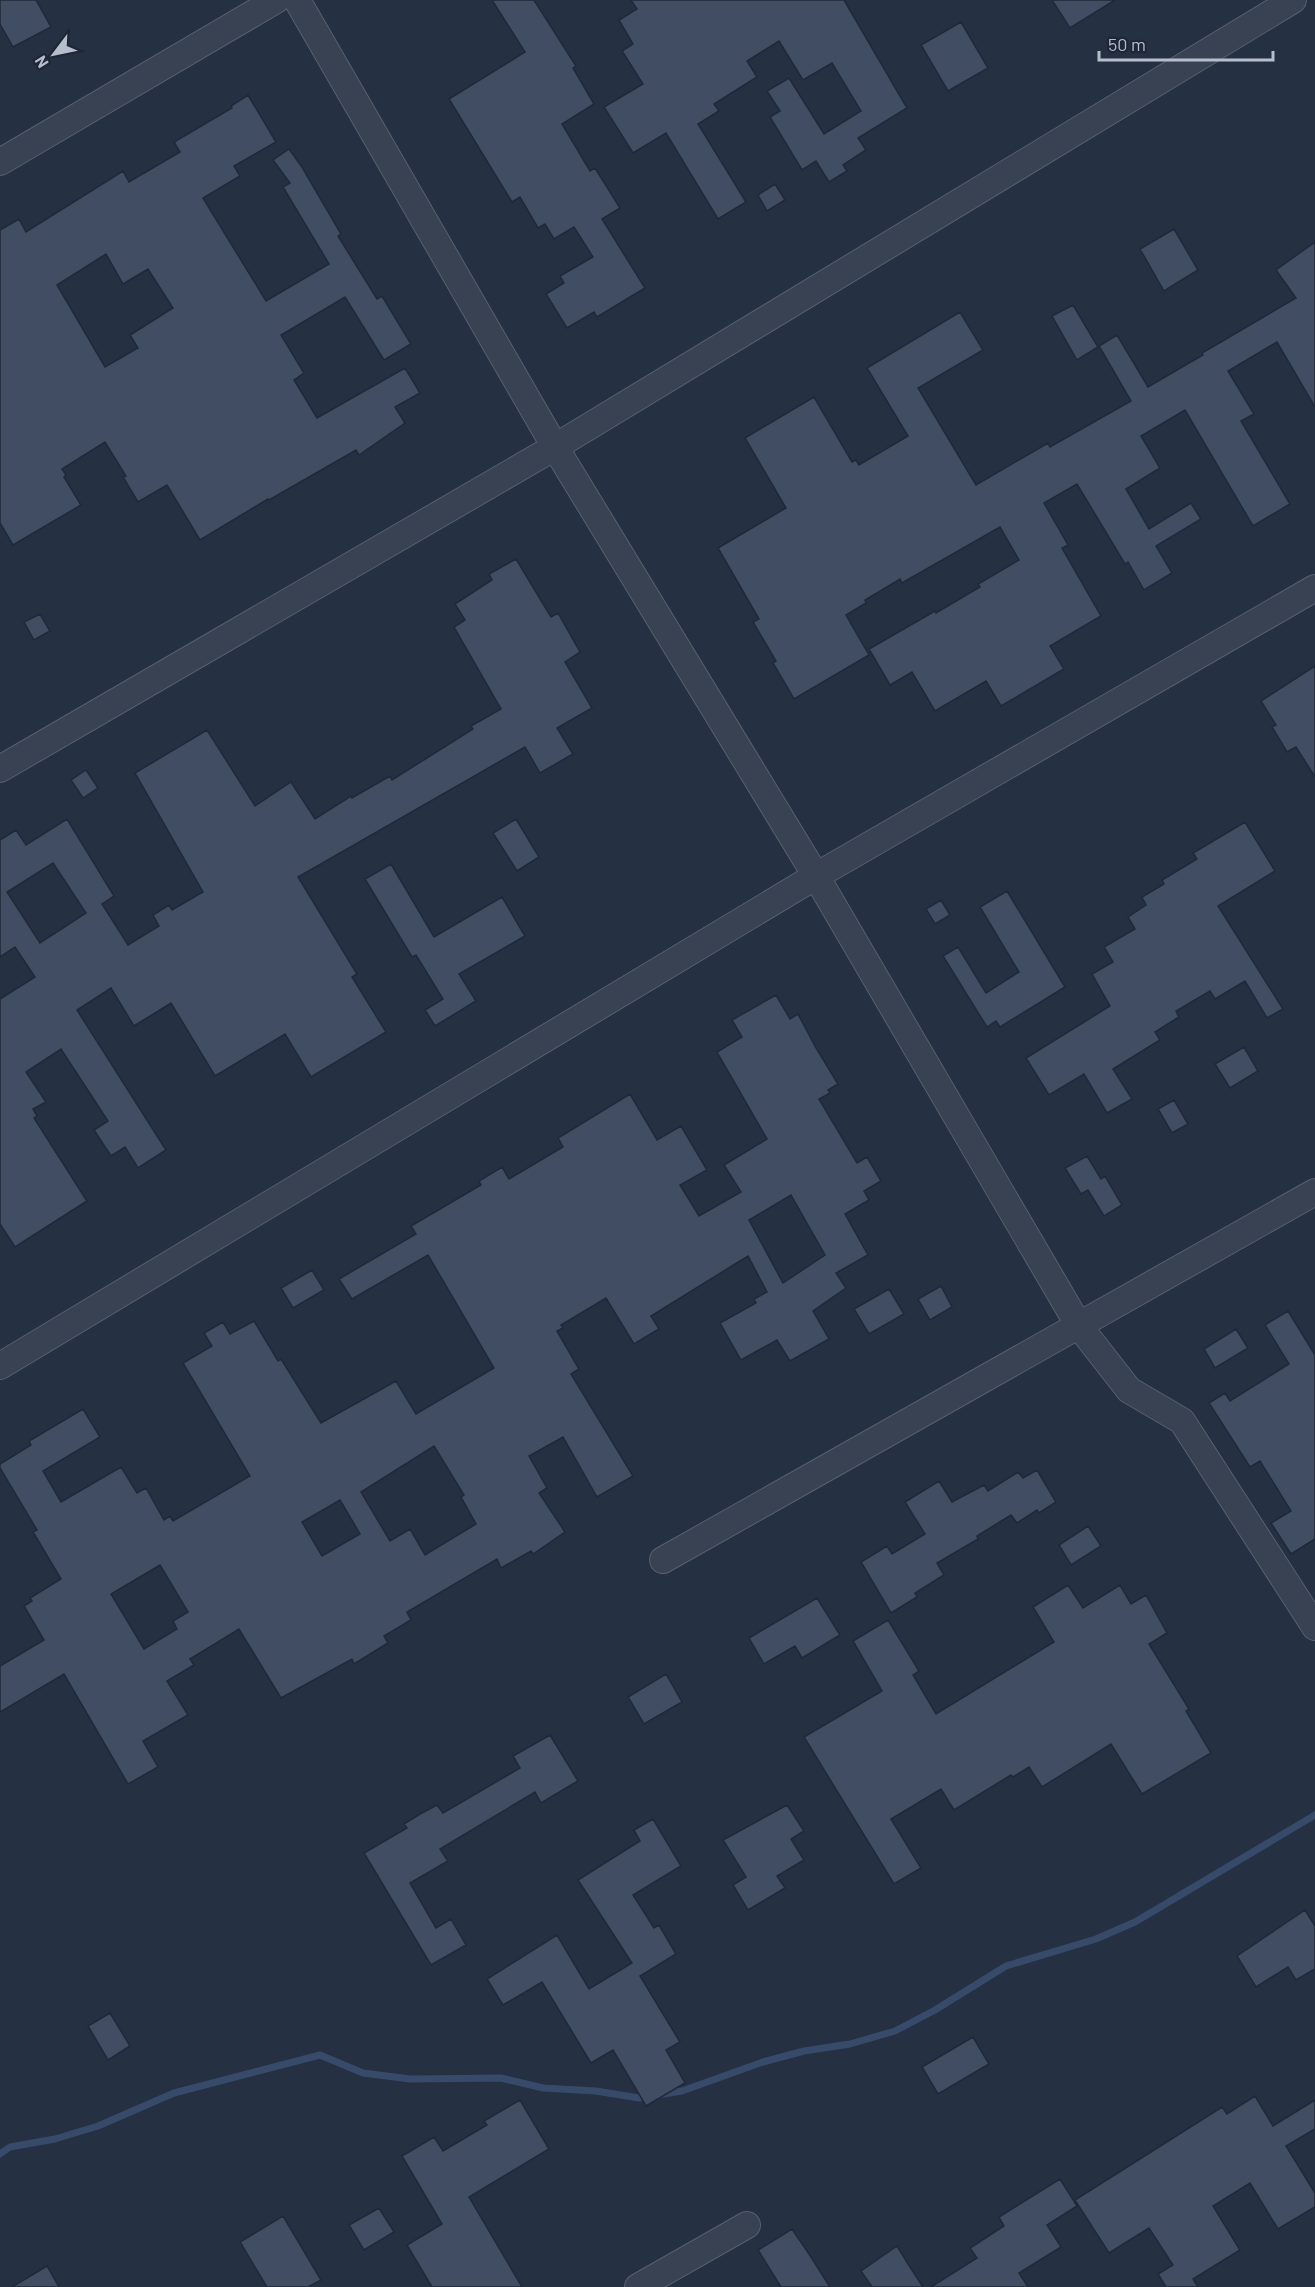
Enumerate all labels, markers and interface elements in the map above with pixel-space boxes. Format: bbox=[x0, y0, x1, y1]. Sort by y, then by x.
north arrow bbox=[24, 24, 84, 84]
scale bar bbox=[1099, 24, 1273, 62]
text: 50 m bbox=[1108, 33, 1146, 55]
text: N bbox=[30, 53, 52, 72]

